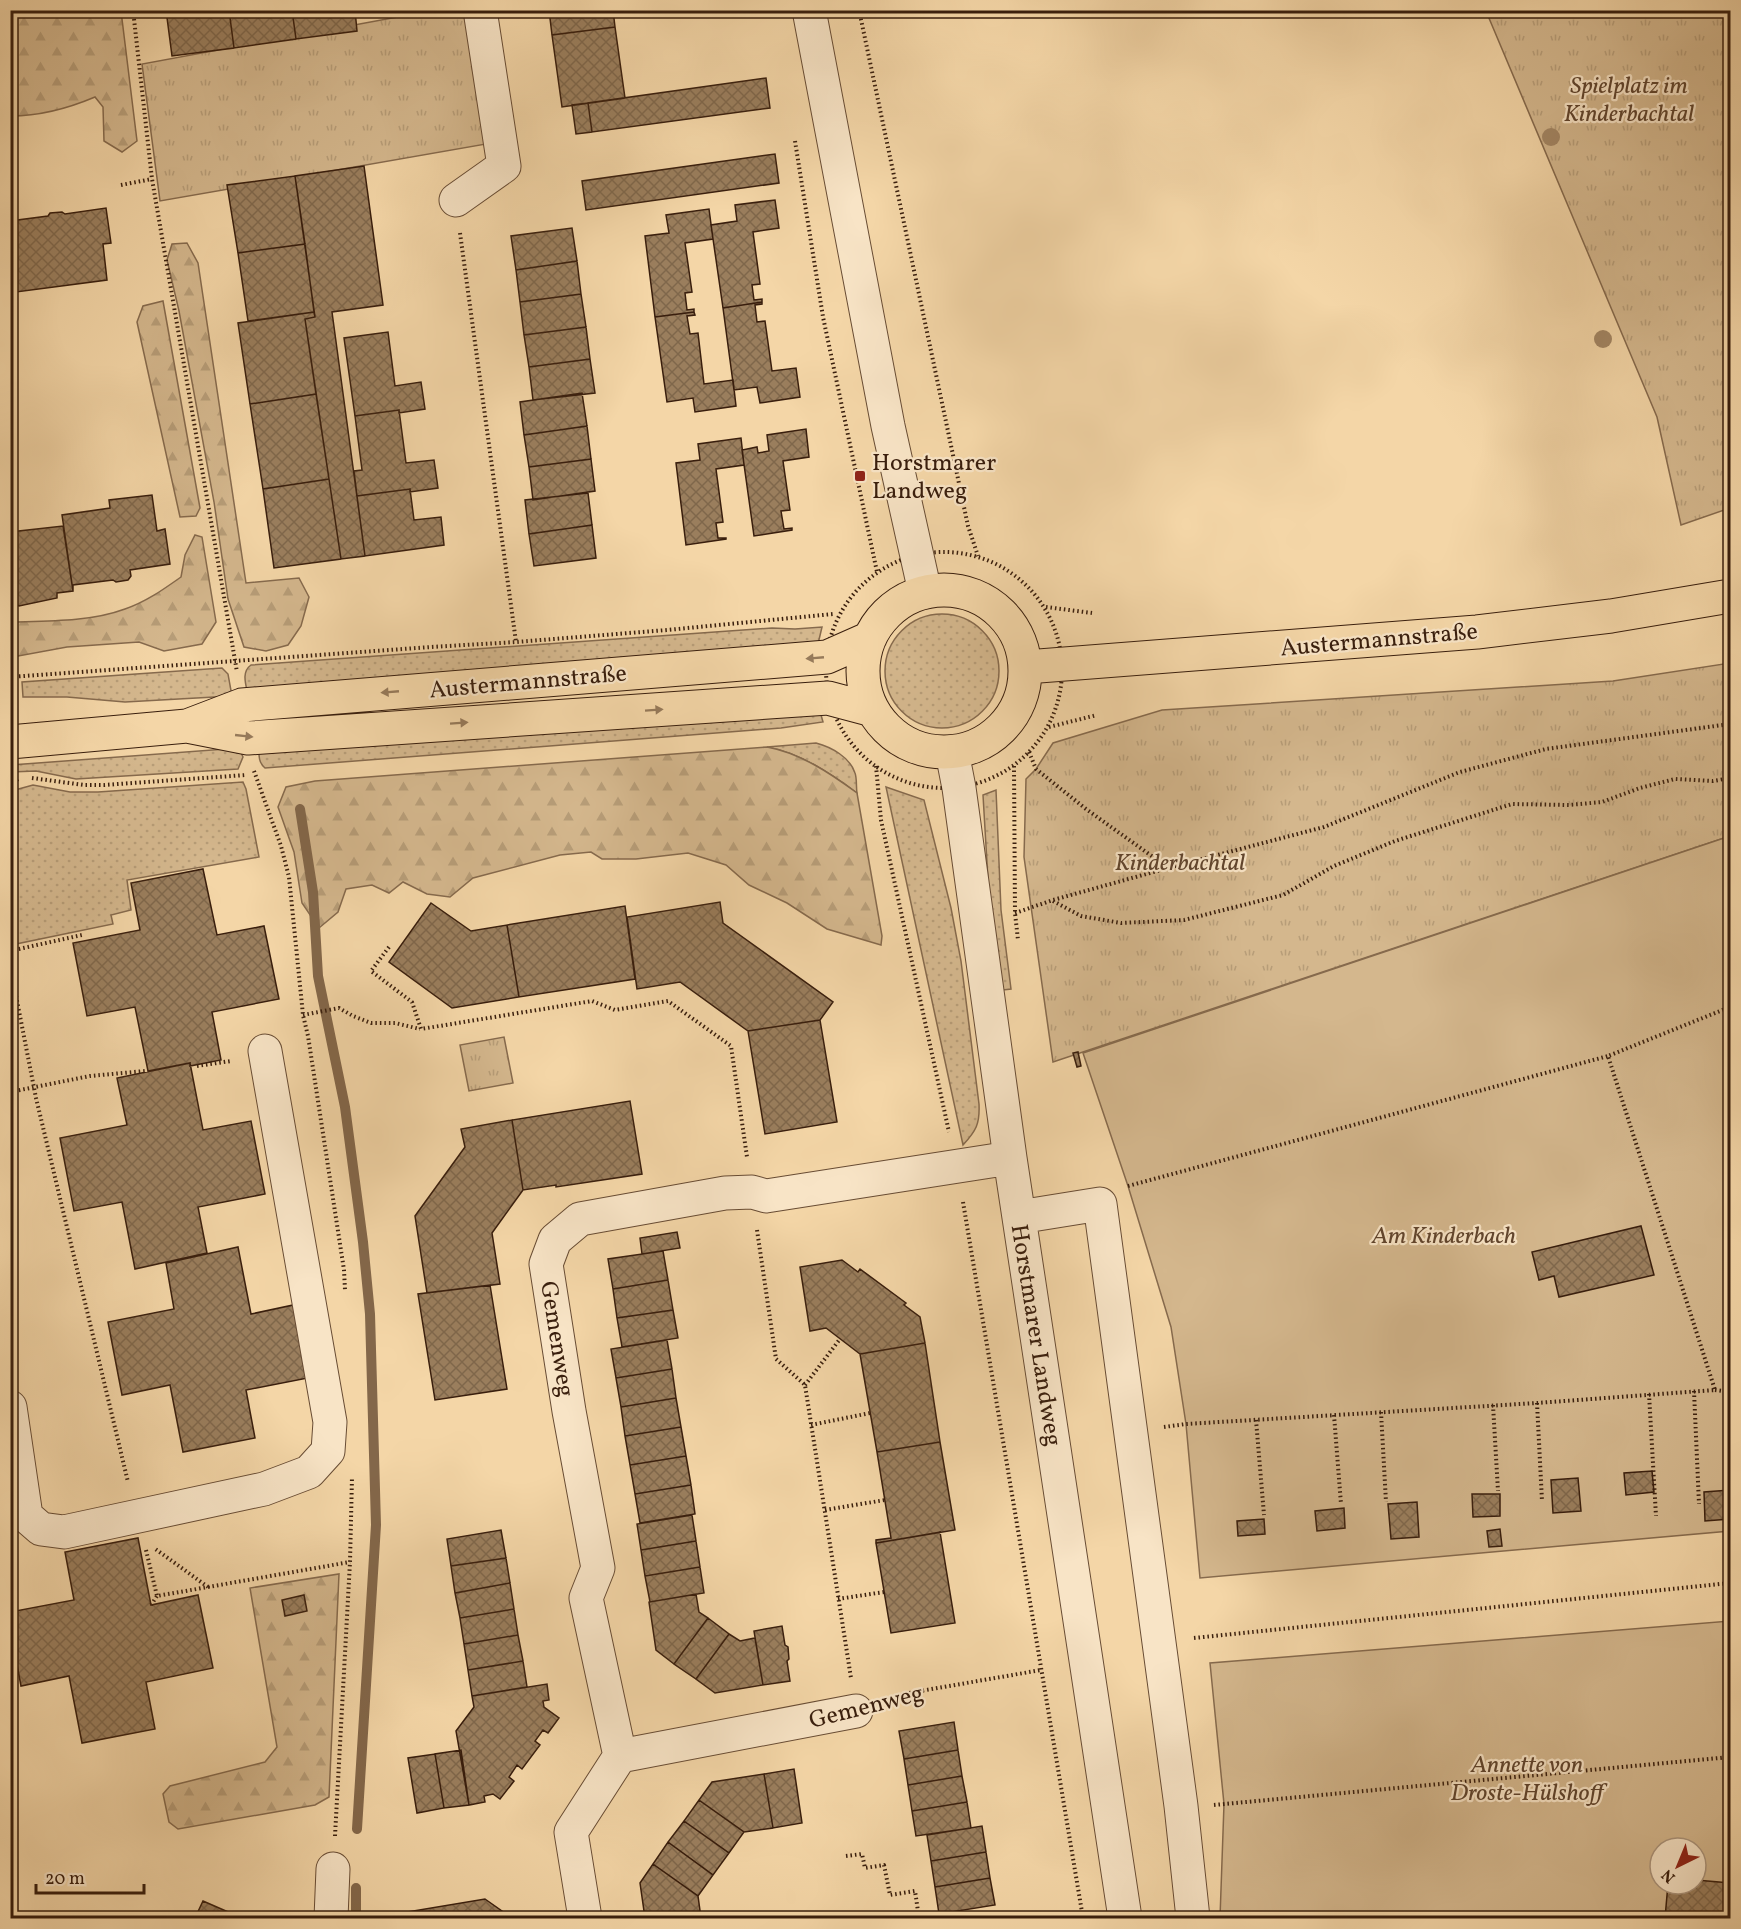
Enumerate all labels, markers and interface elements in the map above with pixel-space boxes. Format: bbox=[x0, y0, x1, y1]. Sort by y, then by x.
park label: Spielplatz im Kinderbachtal bbox=[1564, 70, 1694, 132]
place label: Horstmarer Landweg bbox=[872, 447, 996, 509]
marker: Horstmarer Landweg bbox=[853, 469, 867, 483]
street label: Austermannstraße bbox=[1279, 615, 1479, 667]
one-way arrow bbox=[805, 653, 824, 663]
street label: Austermannstraße bbox=[428, 657, 628, 709]
one-way arrow bbox=[381, 688, 400, 697]
one-way arrow bbox=[645, 705, 664, 715]
one-way arrow bbox=[450, 719, 469, 728]
one-way arrow bbox=[235, 731, 254, 741]
park label: Kinderbachtal bbox=[1115, 847, 1245, 881]
park label: Am Kinderbach bbox=[1371, 1220, 1516, 1254]
street label: Horstmarer Landweg bbox=[1001, 1222, 1069, 1449]
street label: Gemenweg bbox=[530, 1279, 582, 1400]
street label: Gemenweg bbox=[806, 1677, 927, 1739]
park label: Annette von Droste-Hülshoff bbox=[1450, 1749, 1609, 1811]
north arrow bbox=[1648, 1836, 1708, 1896]
scale bar bbox=[36, 1857, 144, 1895]
text: N bbox=[1657, 1863, 1681, 1888]
text: 20 m bbox=[45, 1867, 85, 1892]

